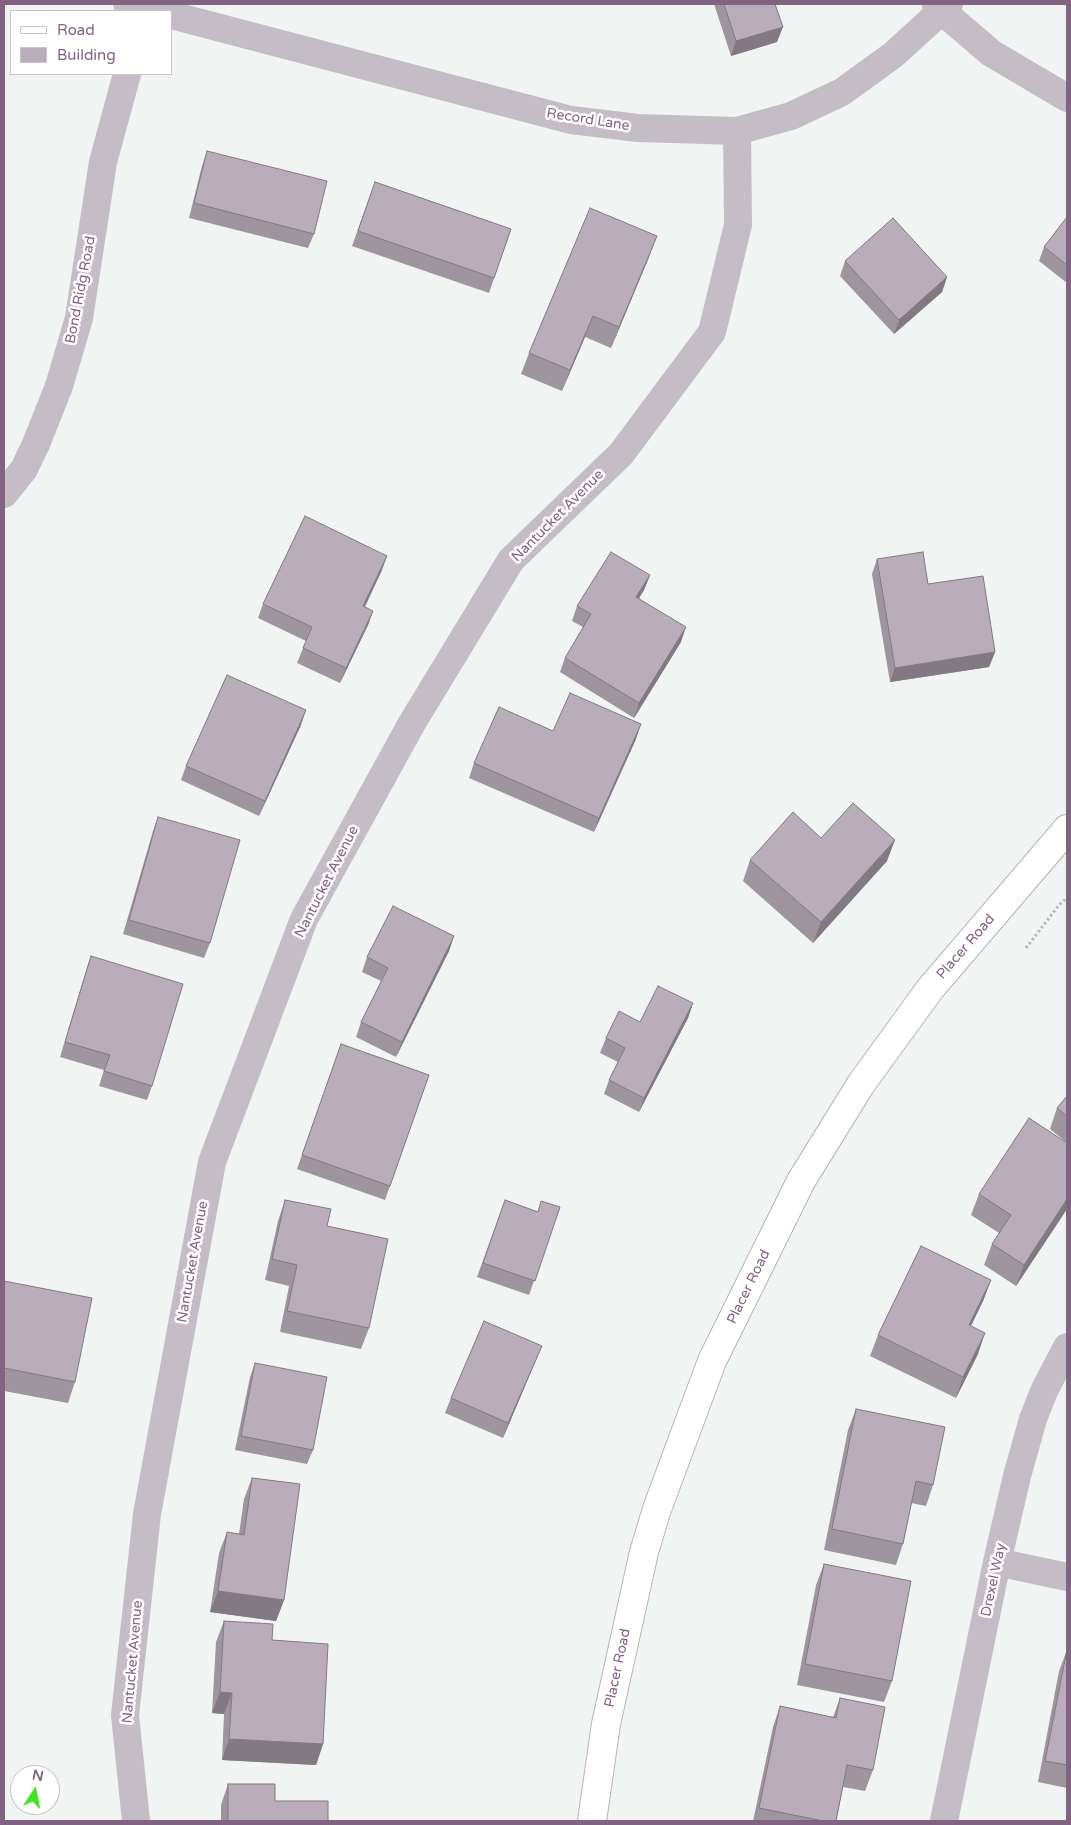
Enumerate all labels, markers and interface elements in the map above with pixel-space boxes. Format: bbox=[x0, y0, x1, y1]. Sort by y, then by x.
legend bbox=[10, 10, 172, 75]
text: Road bbox=[57, 21, 95, 39]
text: Building bbox=[57, 46, 116, 64]
street label: Record Lane bbox=[545, 105, 631, 135]
street label: Bond Ridg Road bbox=[62, 235, 100, 345]
street label: Nantucket Avenue bbox=[508, 466, 608, 566]
street label: Nantucket Avenue bbox=[292, 823, 362, 941]
street label: Placer Road bbox=[933, 911, 999, 983]
street label: Nantucket Avenue bbox=[174, 1200, 212, 1324]
street label: Placer Road bbox=[724, 1247, 774, 1327]
street label: Drexel Way bbox=[978, 1542, 1010, 1618]
street label: Nantucket Avenue bbox=[119, 1600, 147, 1724]
street label: Placer Road bbox=[601, 1627, 635, 1709]
north arrow bbox=[10, 1765, 60, 1815]
text: N bbox=[31, 1766, 45, 1785]

